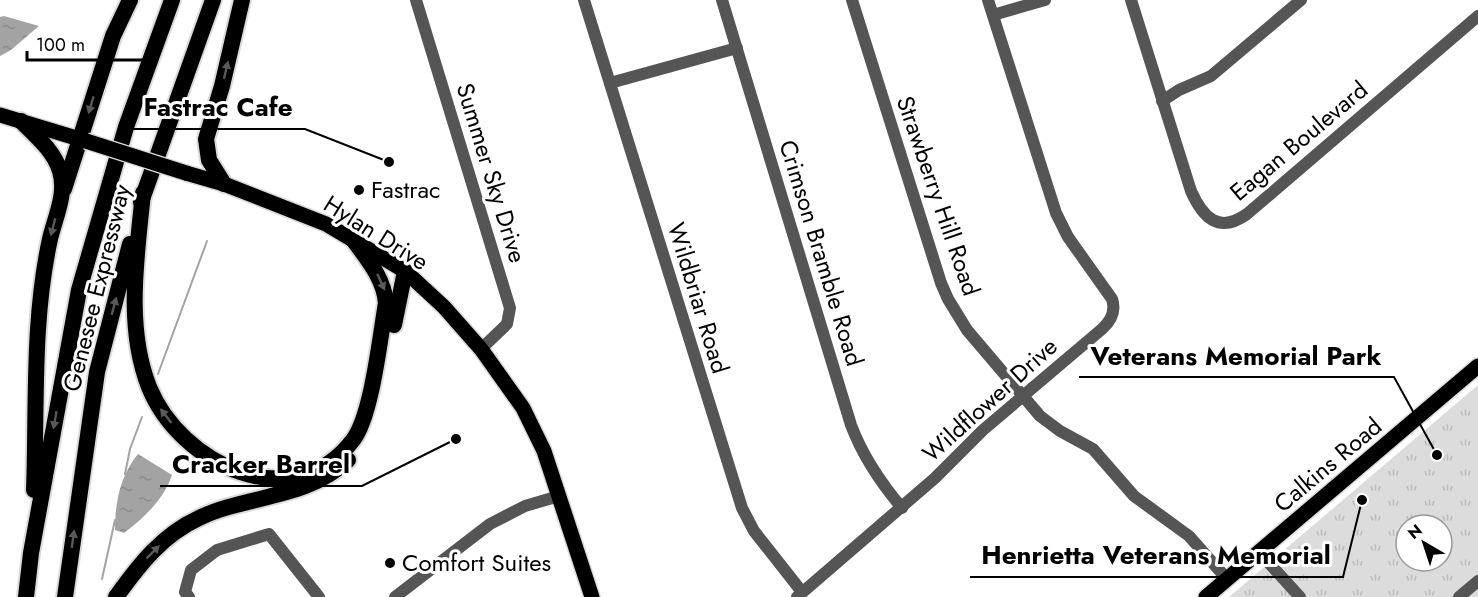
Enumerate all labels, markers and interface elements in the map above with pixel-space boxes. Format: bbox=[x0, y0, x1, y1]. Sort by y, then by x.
scale bar bbox=[27, 24, 148, 62]
text: 100 m bbox=[36, 32, 85, 58]
one-way arrow bbox=[221, 61, 231, 79]
street label: Eagan Boulevard bbox=[1222, 72, 1375, 209]
street label: Summer Sky Drive bbox=[448, 79, 535, 267]
callout: Fastrac Cafe bbox=[132, 85, 305, 129]
text: Fastrac Cafe bbox=[143, 88, 293, 126]
street label: Strawberry Hill Road bbox=[888, 91, 989, 300]
one-way arrow bbox=[86, 96, 95, 114]
street label: Crimson Bramble Road bbox=[770, 136, 873, 370]
place label: Fastrac bbox=[371, 172, 441, 207]
street label: Genesee Expressway bbox=[54, 180, 139, 395]
marker: Fastrac bbox=[352, 183, 366, 197]
street label: Hylan Drive bbox=[317, 186, 436, 279]
one-way arrow bbox=[48, 218, 58, 236]
street label: Wildbriar Road bbox=[659, 218, 738, 378]
one-way arrow bbox=[376, 274, 386, 292]
one-way arrow bbox=[110, 297, 120, 315]
street label: Wildflower Drive bbox=[914, 329, 1065, 470]
callout: Veterans Memorial Park bbox=[1079, 333, 1394, 377]
text: Veterans Memorial Park bbox=[1090, 337, 1381, 375]
one-way arrow bbox=[161, 409, 173, 424]
street label: Calkins Road bbox=[1266, 409, 1389, 520]
one-way arrow bbox=[50, 410, 59, 429]
callout: Cracker Barrel bbox=[160, 442, 362, 486]
text: Cracker Barrel bbox=[172, 445, 350, 483]
north arrow bbox=[1394, 513, 1454, 573]
text: N bbox=[1403, 519, 1427, 545]
one-way arrow bbox=[68, 529, 77, 548]
callout: Henrietta Veterans Memorial bbox=[970, 533, 1343, 577]
text: Henrietta Veterans Memorial bbox=[981, 536, 1331, 574]
one-way arrow bbox=[145, 545, 159, 559]
place label: Comfort Suites bbox=[402, 545, 551, 580]
marker: Comfort Suites bbox=[383, 556, 397, 570]

